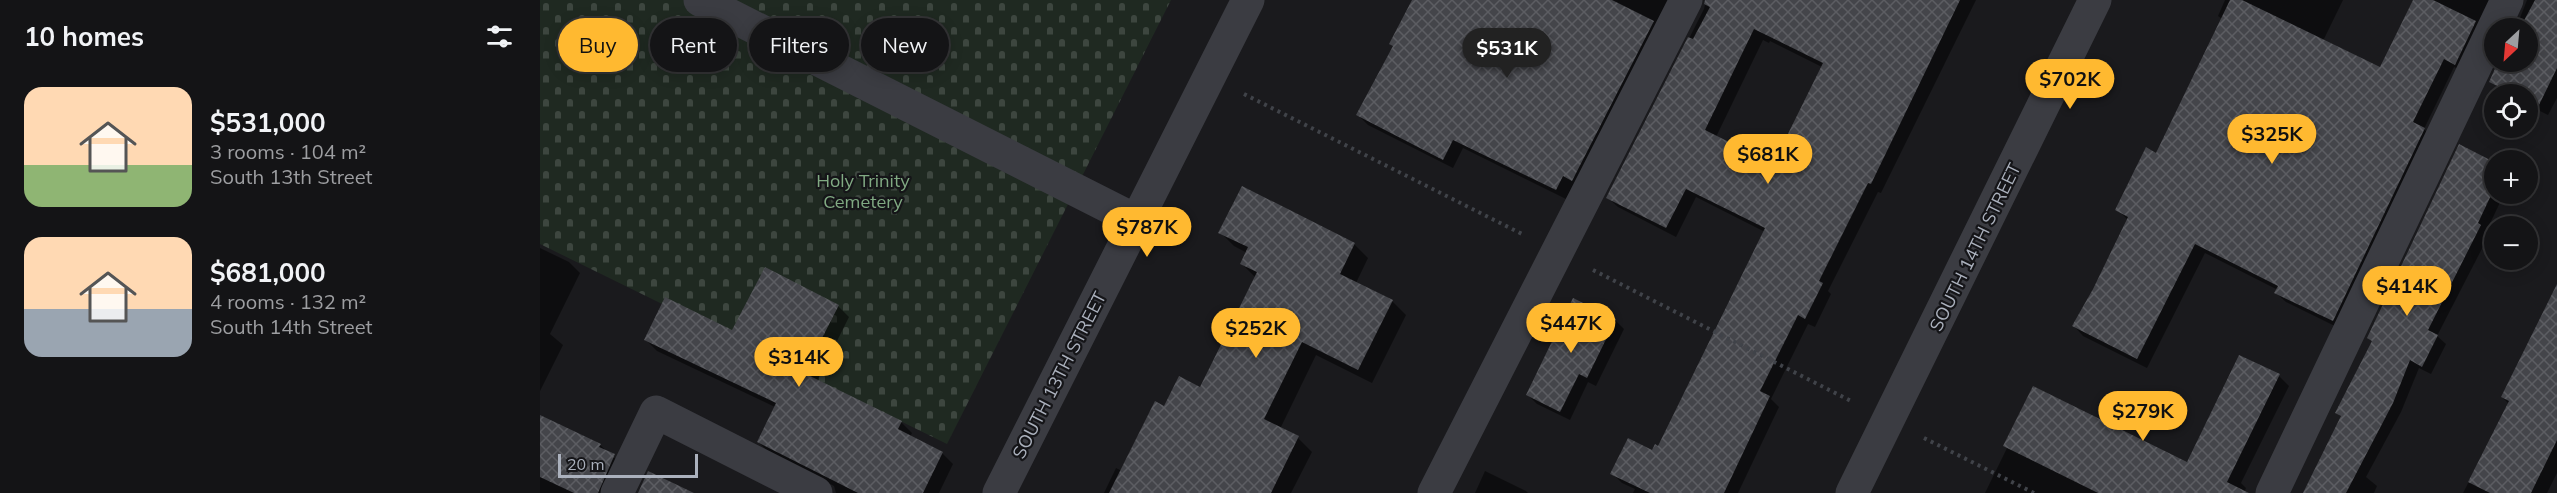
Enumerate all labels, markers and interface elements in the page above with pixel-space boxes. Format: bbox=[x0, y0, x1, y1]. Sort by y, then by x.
chip: Buy bbox=[558, 18, 638, 72]
chip: Rent bbox=[650, 18, 737, 72]
chip: Filters bbox=[749, 18, 849, 72]
chip: New bbox=[861, 18, 949, 72]
north arrow bbox=[2484, 18, 2538, 72]
map controls bbox=[2484, 18, 2538, 270]
text: 10 homes bbox=[24, 20, 144, 53]
icon: filters bbox=[483, 20, 516, 53]
pin: $531K bbox=[1465, 28, 1549, 79]
text: $531K bbox=[1476, 35, 1538, 60]
pin: $702K bbox=[2028, 59, 2112, 110]
text: $702K bbox=[2039, 66, 2101, 91]
button: locate bbox=[2484, 84, 2538, 138]
text: $531,000 bbox=[210, 106, 326, 139]
icon: home bbox=[72, 111, 144, 183]
pin: $325K bbox=[2230, 114, 2314, 165]
text: $325K bbox=[2241, 121, 2303, 146]
pin: $681K bbox=[1726, 134, 1810, 185]
text: 3 rooms · 104 m² bbox=[210, 139, 366, 164]
text: $681K bbox=[1737, 141, 1799, 166]
button: + bbox=[2484, 150, 2538, 204]
street label: SOUTH 14TH STREET bbox=[1924, 159, 2026, 335]
text: South 13th Street bbox=[210, 164, 373, 189]
park label: Holy Trinity Cemetery bbox=[816, 169, 910, 213]
pin: $787K bbox=[1105, 207, 1189, 258]
text: $787K bbox=[1116, 214, 1178, 239]
button: − bbox=[2484, 216, 2538, 270]
text: $681,000 bbox=[210, 256, 326, 289]
icon: home bbox=[72, 261, 144, 333]
pin: $414K bbox=[2365, 266, 2449, 317]
text: $414K bbox=[2376, 273, 2438, 298]
street label: SOUTH 13TH STREET bbox=[1007, 287, 1111, 462]
text: 4 rooms · 132 m² bbox=[210, 289, 366, 314]
pin: $447K bbox=[1529, 303, 1613, 354]
pin: $252K bbox=[1214, 308, 1298, 359]
text: $447K bbox=[1540, 310, 1602, 335]
text: South 14th Street bbox=[210, 314, 373, 339]
text: $252K bbox=[1225, 315, 1287, 340]
pin: $314K bbox=[757, 337, 841, 388]
text: $314K bbox=[768, 344, 830, 369]
pin: $279K bbox=[2101, 391, 2185, 442]
text: $279K bbox=[2112, 398, 2174, 423]
scale bar bbox=[558, 451, 698, 478]
text: 20 m bbox=[567, 454, 604, 474]

